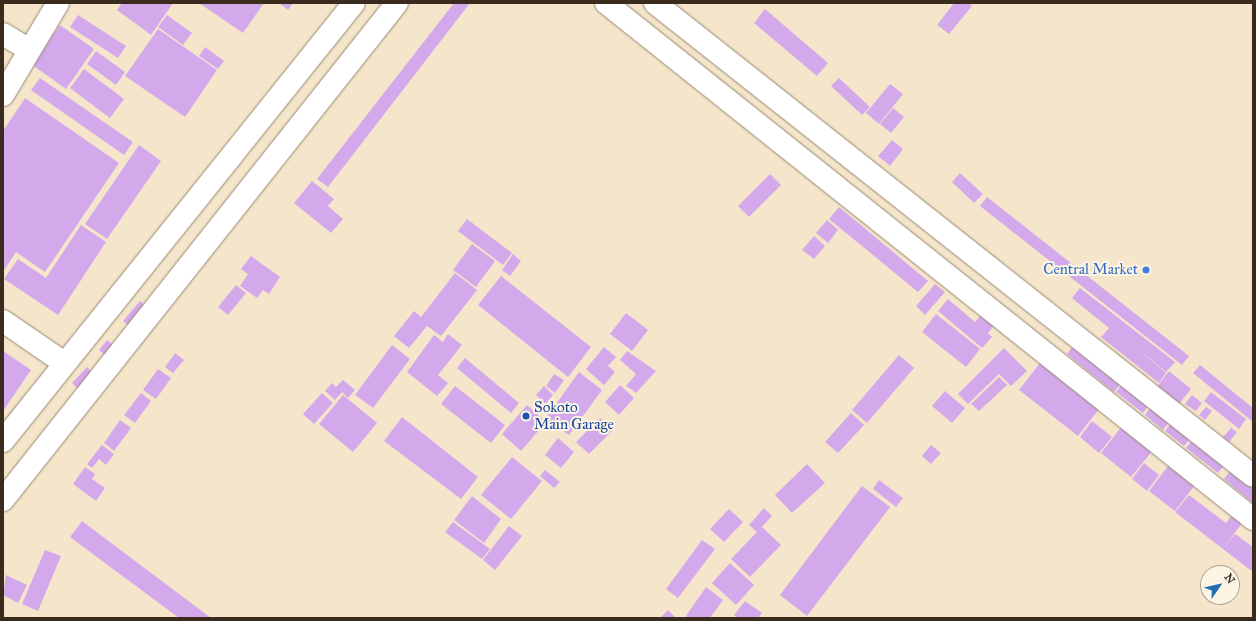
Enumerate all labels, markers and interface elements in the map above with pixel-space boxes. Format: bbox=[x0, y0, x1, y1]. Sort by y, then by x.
place label: Central Market bbox=[1043, 261, 1138, 279]
marker: Central Market bbox=[1141, 265, 1151, 275]
place label: Sokoto Main Garage bbox=[534, 398, 614, 433]
marker: Sokoto Main Garage bbox=[521, 411, 531, 421]
north arrow bbox=[1200, 565, 1240, 605]
text: N bbox=[1222, 571, 1238, 586]

